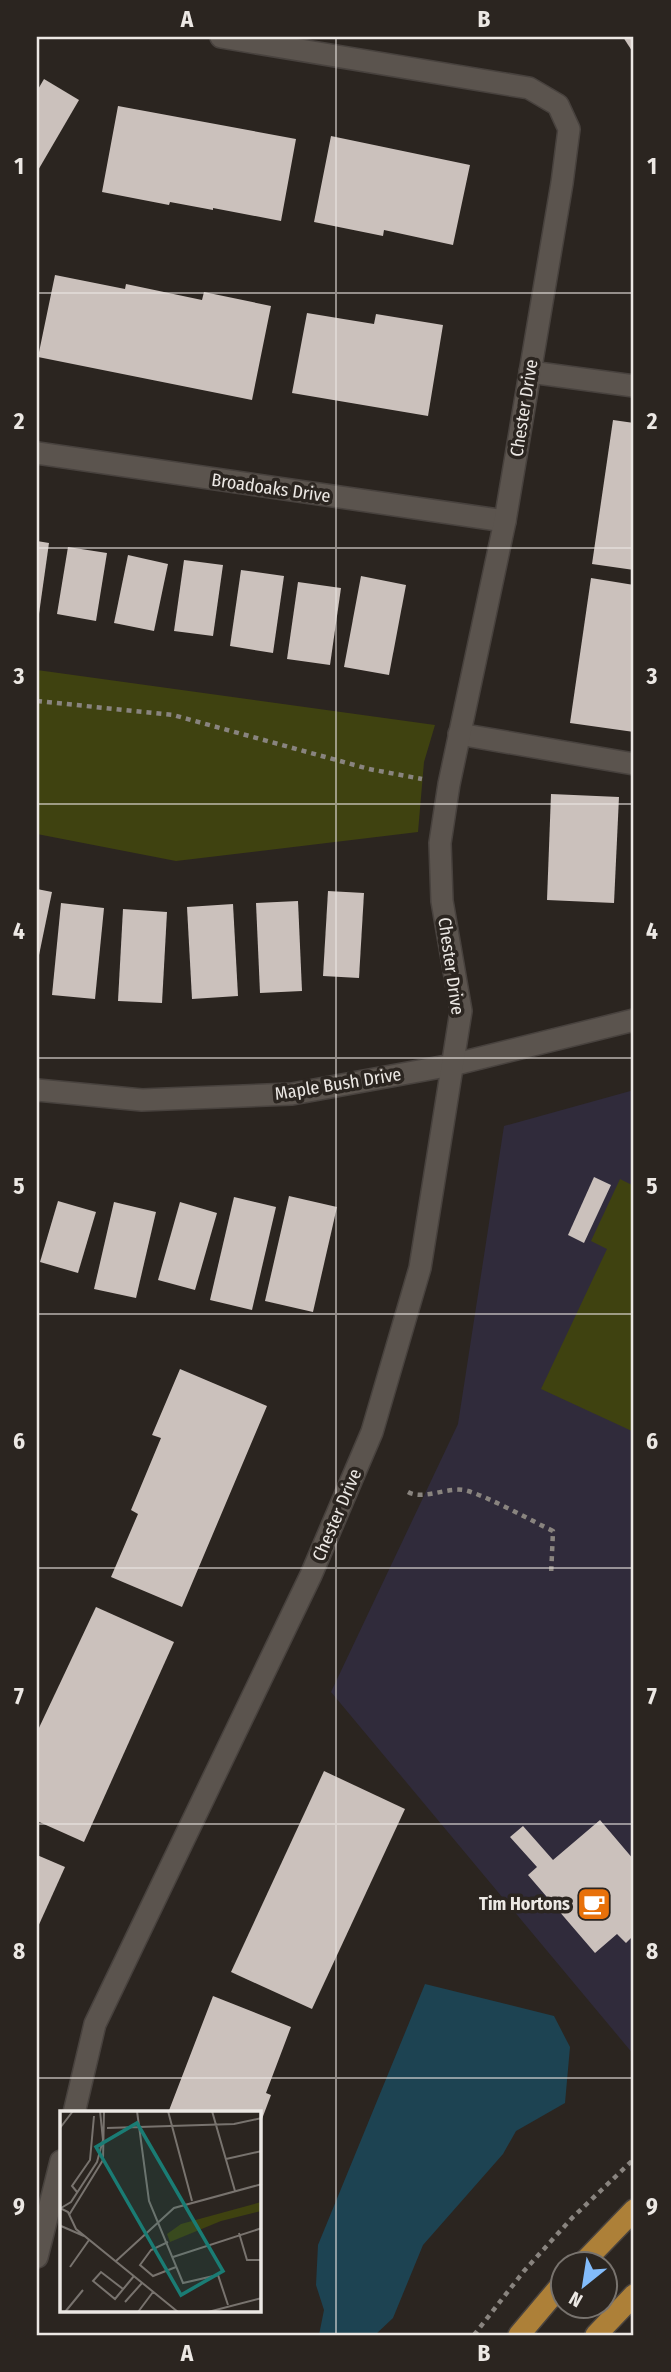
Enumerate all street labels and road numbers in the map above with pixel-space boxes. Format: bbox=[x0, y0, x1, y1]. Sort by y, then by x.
street label: Chester Drive bbox=[505, 358, 543, 458]
street label: Broadoaks Drive bbox=[210, 469, 332, 507]
street label: Chester Drive bbox=[433, 916, 469, 1016]
street label: Maple Bush Drive bbox=[273, 1063, 403, 1105]
street label: Chester Drive bbox=[308, 1465, 366, 1564]

